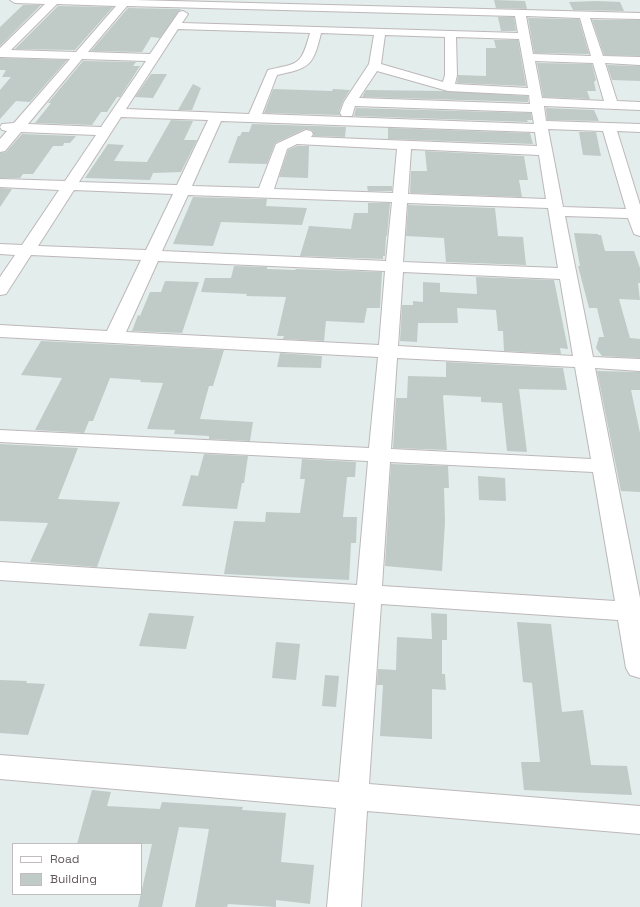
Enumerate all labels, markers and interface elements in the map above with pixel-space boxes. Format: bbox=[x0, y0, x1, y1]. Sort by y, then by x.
legend bbox=[12, 843, 142, 895]
text: Road bbox=[50, 851, 79, 867]
text: Building bbox=[50, 871, 97, 887]

